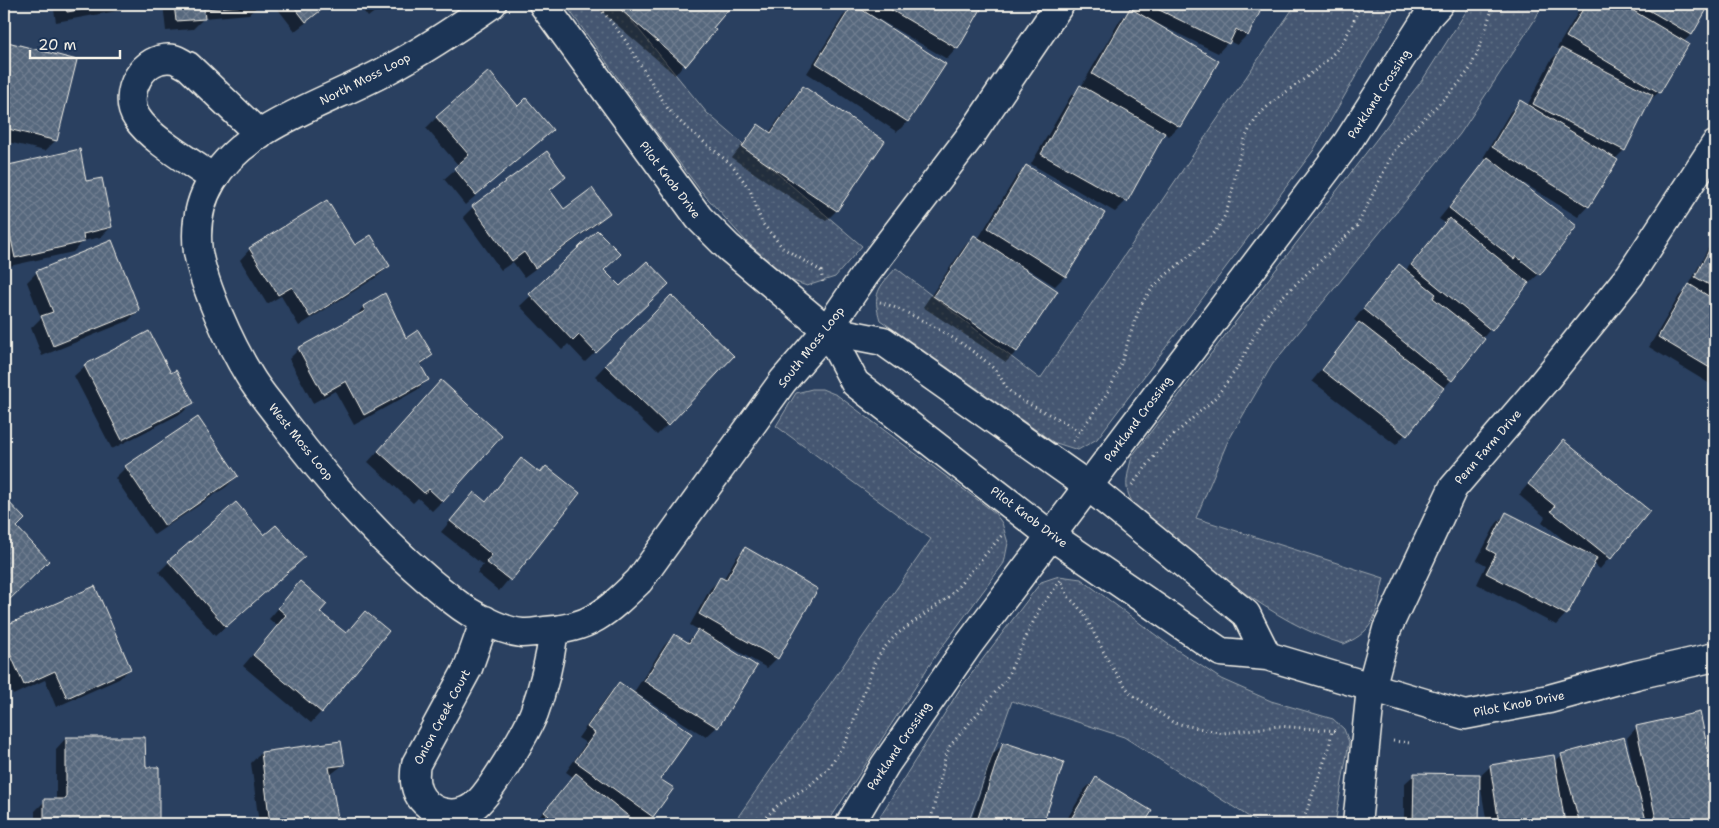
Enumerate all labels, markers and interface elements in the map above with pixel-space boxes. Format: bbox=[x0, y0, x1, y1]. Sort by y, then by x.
scale bar bbox=[30, 28, 120, 60]
text: 20 m bbox=[38, 35, 77, 55]
street label: Parkland Crossing bbox=[1344, 46, 1414, 142]
street label: North Moss Loop bbox=[317, 49, 413, 109]
street label: Pilot Knob Drive bbox=[636, 138, 704, 222]
street label: South Moss Loop bbox=[774, 303, 848, 391]
street label: Parkland Crossing bbox=[1100, 373, 1176, 465]
street label: West Moss Loop bbox=[265, 400, 337, 484]
street label: Penn Farm Drive bbox=[1451, 406, 1525, 488]
street label: Pilot Knob Drive bbox=[987, 483, 1071, 551]
street label: Onion Creek Court bbox=[410, 667, 474, 767]
street label: Pilot Knob Drive bbox=[1472, 687, 1566, 721]
street label: Parkland Crossing bbox=[863, 698, 935, 794]

